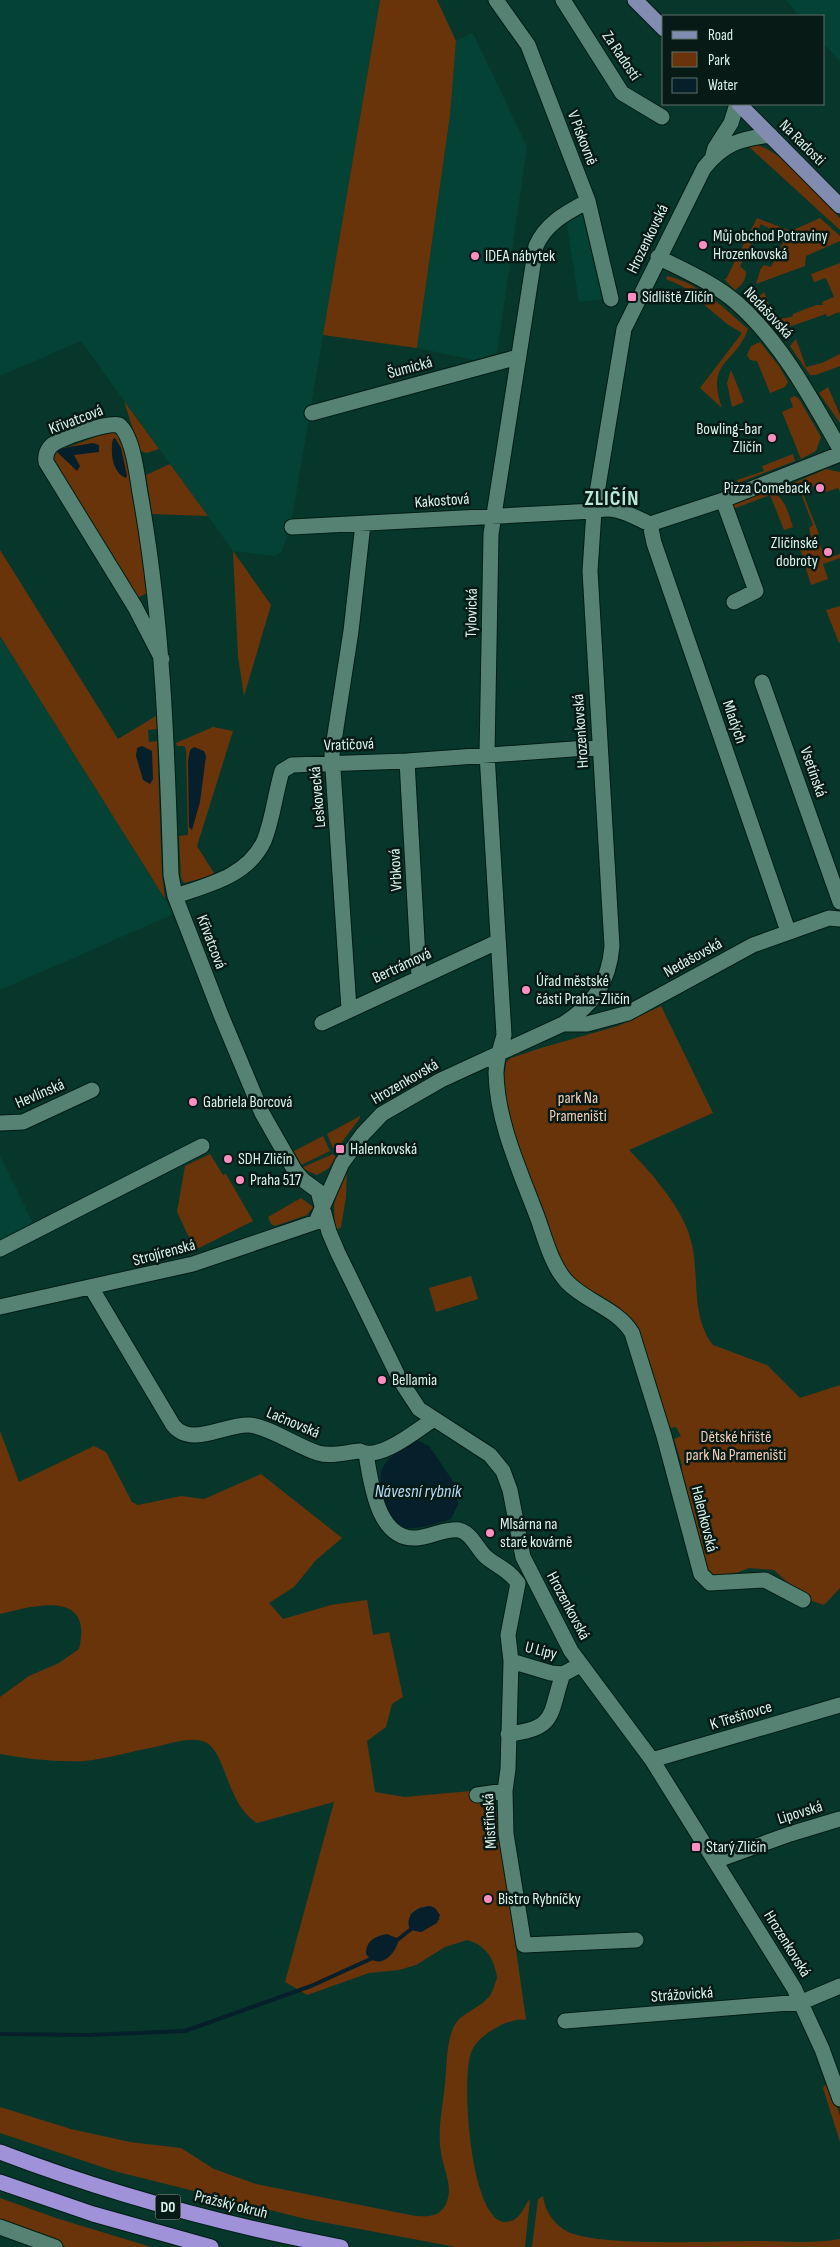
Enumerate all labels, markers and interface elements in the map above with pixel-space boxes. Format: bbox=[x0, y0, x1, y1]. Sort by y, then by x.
legend bbox=[662, 15, 825, 105]
text: Road bbox=[708, 26, 733, 45]
street label: Za Radostí bbox=[598, 28, 644, 84]
text: Park bbox=[708, 51, 730, 70]
text: Water bbox=[708, 76, 739, 95]
street label: V Pískovně bbox=[563, 108, 601, 168]
street label: Na Radosti bbox=[775, 116, 829, 170]
street label: Hrozenkovská bbox=[623, 201, 673, 277]
place label: Můj obchod Potraviny Hrozenkovská bbox=[713, 227, 828, 264]
marker: Můj obchod Potraviny Hrozenkovská bbox=[697, 239, 709, 251]
place label: IDEA nábytek bbox=[485, 247, 555, 266]
marker: IDEA nábytek bbox=[469, 250, 481, 262]
street label: Nedašovská bbox=[739, 283, 797, 343]
place label: Sídliště Zličín bbox=[642, 288, 713, 307]
marker: Sídliště Zličín bbox=[626, 291, 638, 303]
street label: Šumická bbox=[386, 353, 434, 383]
street label: Křivatcová bbox=[46, 401, 106, 439]
place label: Bowling-bar Zličín bbox=[696, 420, 762, 457]
marker: Bowling-bar Zličín bbox=[766, 432, 778, 444]
place label: Pizza Comeback bbox=[724, 479, 810, 498]
marker: Pizza Comeback bbox=[814, 482, 826, 494]
district label: ZLIČÍN bbox=[585, 486, 639, 511]
street label: Kakostová bbox=[414, 490, 470, 512]
place label: Zličínské dobroty bbox=[771, 534, 818, 571]
marker: Zličínské dobroty bbox=[822, 546, 834, 558]
street label: Tylovická bbox=[462, 588, 482, 638]
street label: Hrozenkovská bbox=[569, 693, 593, 769]
street label: Mladých bbox=[718, 698, 750, 746]
street label: Vratičová bbox=[324, 735, 374, 755]
street label: Vsetínská bbox=[796, 744, 830, 800]
street label: Leskovecká bbox=[306, 766, 330, 828]
street label: Vrbková bbox=[385, 848, 407, 892]
street label: Křivatcová bbox=[192, 912, 230, 972]
street label: Nedašovská bbox=[660, 934, 726, 982]
street label: Bertrámová bbox=[370, 944, 434, 988]
place label: Úřad městské části Praha-Zličín bbox=[536, 972, 630, 1009]
marker: Úřad městské části Praha-Zličín bbox=[520, 984, 532, 996]
street label: Hrozenkovská bbox=[368, 1055, 442, 1109]
street label: Hevlínská bbox=[13, 1075, 67, 1113]
park label: park Na Prameništi bbox=[549, 1089, 607, 1126]
place label: Gabriela Borcová bbox=[203, 1093, 292, 1112]
marker: Gabriela Borcová bbox=[187, 1096, 199, 1108]
place label: Halenkovská bbox=[350, 1140, 417, 1159]
marker: Halenkovská bbox=[334, 1143, 346, 1155]
place label: SDH Zličín bbox=[238, 1150, 293, 1169]
marker: SDH Zličín bbox=[222, 1153, 234, 1165]
place label: Praha 517 bbox=[250, 1171, 302, 1190]
marker: Praha 517 bbox=[234, 1174, 246, 1186]
street label: Strojírenská bbox=[131, 1236, 197, 1270]
place label: Bellamia bbox=[392, 1371, 437, 1390]
marker: Bellamia bbox=[376, 1374, 388, 1386]
street label: Lačnovská bbox=[264, 1403, 322, 1443]
park label: Dětské hřiště park Na Prameništi bbox=[686, 1428, 786, 1465]
water label: Návesní rybník bbox=[375, 1481, 463, 1502]
street label: Halenkovská bbox=[687, 1484, 721, 1554]
place label: Mlsárna na staré kovárně bbox=[500, 1515, 572, 1552]
marker: Mlsárna na staré kovárně bbox=[484, 1527, 496, 1539]
street label: Hrozenkovská bbox=[542, 1569, 594, 1643]
street label: U Lípy bbox=[523, 1638, 559, 1664]
street label: K Třešňovce bbox=[708, 1698, 774, 1734]
street label: Mistřínská bbox=[479, 1793, 501, 1849]
street label: Lipovská bbox=[775, 1797, 825, 1829]
place label: Starý Zličín bbox=[706, 1838, 766, 1857]
marker: Starý Zličín bbox=[690, 1841, 702, 1853]
place label: Bistro Rybníčky bbox=[498, 1890, 581, 1909]
marker: Bistro Rybníčky bbox=[482, 1893, 494, 1905]
street label: Hrozenkovská bbox=[759, 1907, 815, 1981]
street label: Strážovická bbox=[650, 1983, 714, 2007]
street label: Pražský okruh bbox=[193, 2187, 269, 2223]
road number: D0 bbox=[156, 2194, 180, 2220]

